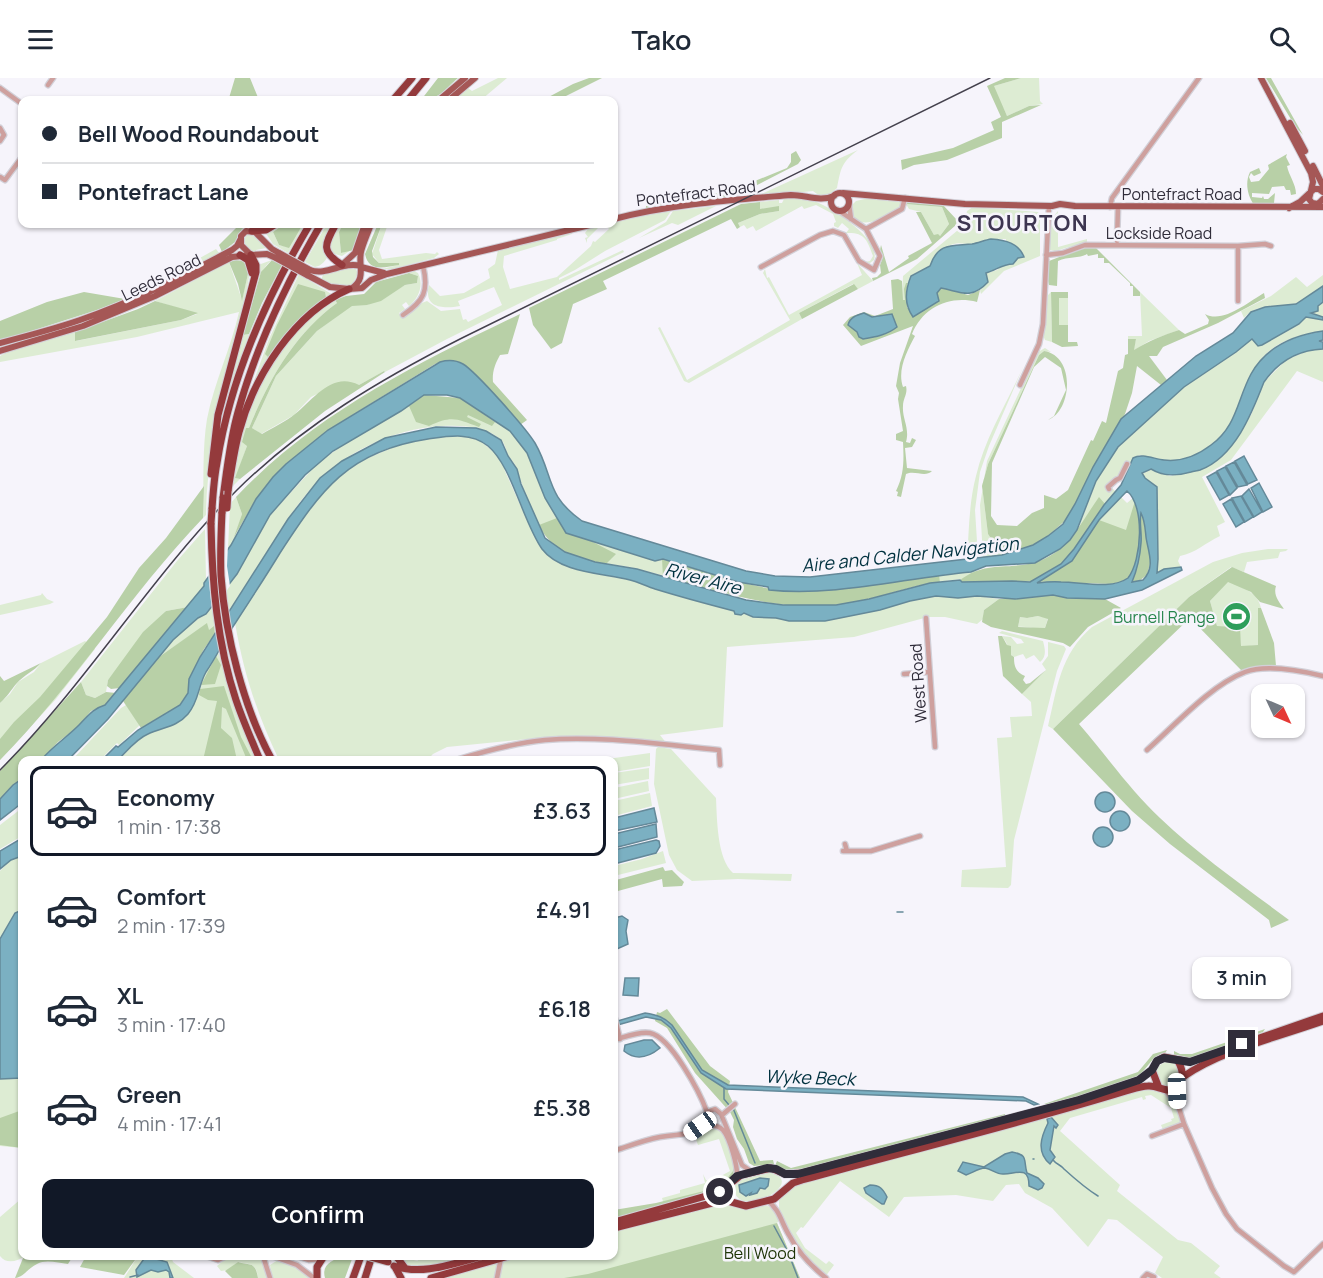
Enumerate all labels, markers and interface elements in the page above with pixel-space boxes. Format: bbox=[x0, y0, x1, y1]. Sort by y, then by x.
text: Tako bbox=[631, 21, 692, 58]
icon: menu bbox=[24, 23, 57, 56]
icon: search bbox=[1266, 23, 1299, 56]
text: Bell Wood Roundabout bbox=[78, 119, 319, 149]
street label: Pontefract Road bbox=[635, 175, 757, 211]
text: Pontefract Lane bbox=[78, 177, 249, 207]
street label: Pontefract Road bbox=[1122, 183, 1242, 205]
district label: STOURTON bbox=[957, 208, 1089, 238]
street label: Lockside Road bbox=[1106, 222, 1212, 244]
street label: Leeds Road bbox=[118, 248, 204, 306]
water label: Aire and Calder Navigation bbox=[800, 531, 1021, 577]
water label: River Aire bbox=[663, 556, 745, 600]
sports icon: Burnell Range bbox=[1220, 601, 1252, 633]
place label: Burnell Range bbox=[1113, 606, 1215, 628]
street label: West Road bbox=[904, 643, 932, 723]
north arrow bbox=[1251, 684, 1305, 738]
map controls bbox=[1251, 684, 1305, 738]
text: Economy bbox=[117, 783, 215, 813]
icon: car bbox=[45, 784, 99, 838]
text: £3.63 bbox=[533, 796, 591, 826]
text: 1 min · 17:38 bbox=[117, 813, 221, 840]
text: Comfort bbox=[117, 882, 206, 912]
icon: car bbox=[45, 883, 99, 937]
text: £4.91 bbox=[536, 895, 591, 925]
text: 2 min · 17:39 bbox=[117, 912, 226, 939]
callout: 3 min bbox=[1192, 957, 1292, 999]
text: 3 min bbox=[1216, 964, 1267, 991]
text: XL bbox=[117, 981, 143, 1011]
icon: car bbox=[45, 982, 99, 1036]
text: £6.18 bbox=[539, 994, 591, 1024]
text: 3 min · 17:40 bbox=[117, 1011, 226, 1038]
route end bbox=[1228, 1030, 1255, 1057]
water label: Wyke Beck bbox=[765, 1063, 858, 1091]
car bbox=[1167, 1073, 1187, 1109]
text: Green bbox=[117, 1080, 182, 1110]
icon: car bbox=[45, 1081, 99, 1135]
text: £5.38 bbox=[533, 1093, 591, 1123]
car bbox=[680, 1108, 720, 1144]
text: 4 min · 17:41 bbox=[117, 1110, 222, 1137]
route start bbox=[706, 1178, 733, 1205]
button: Confirm bbox=[42, 1179, 594, 1248]
park label: Bell Wood bbox=[724, 1242, 796, 1264]

